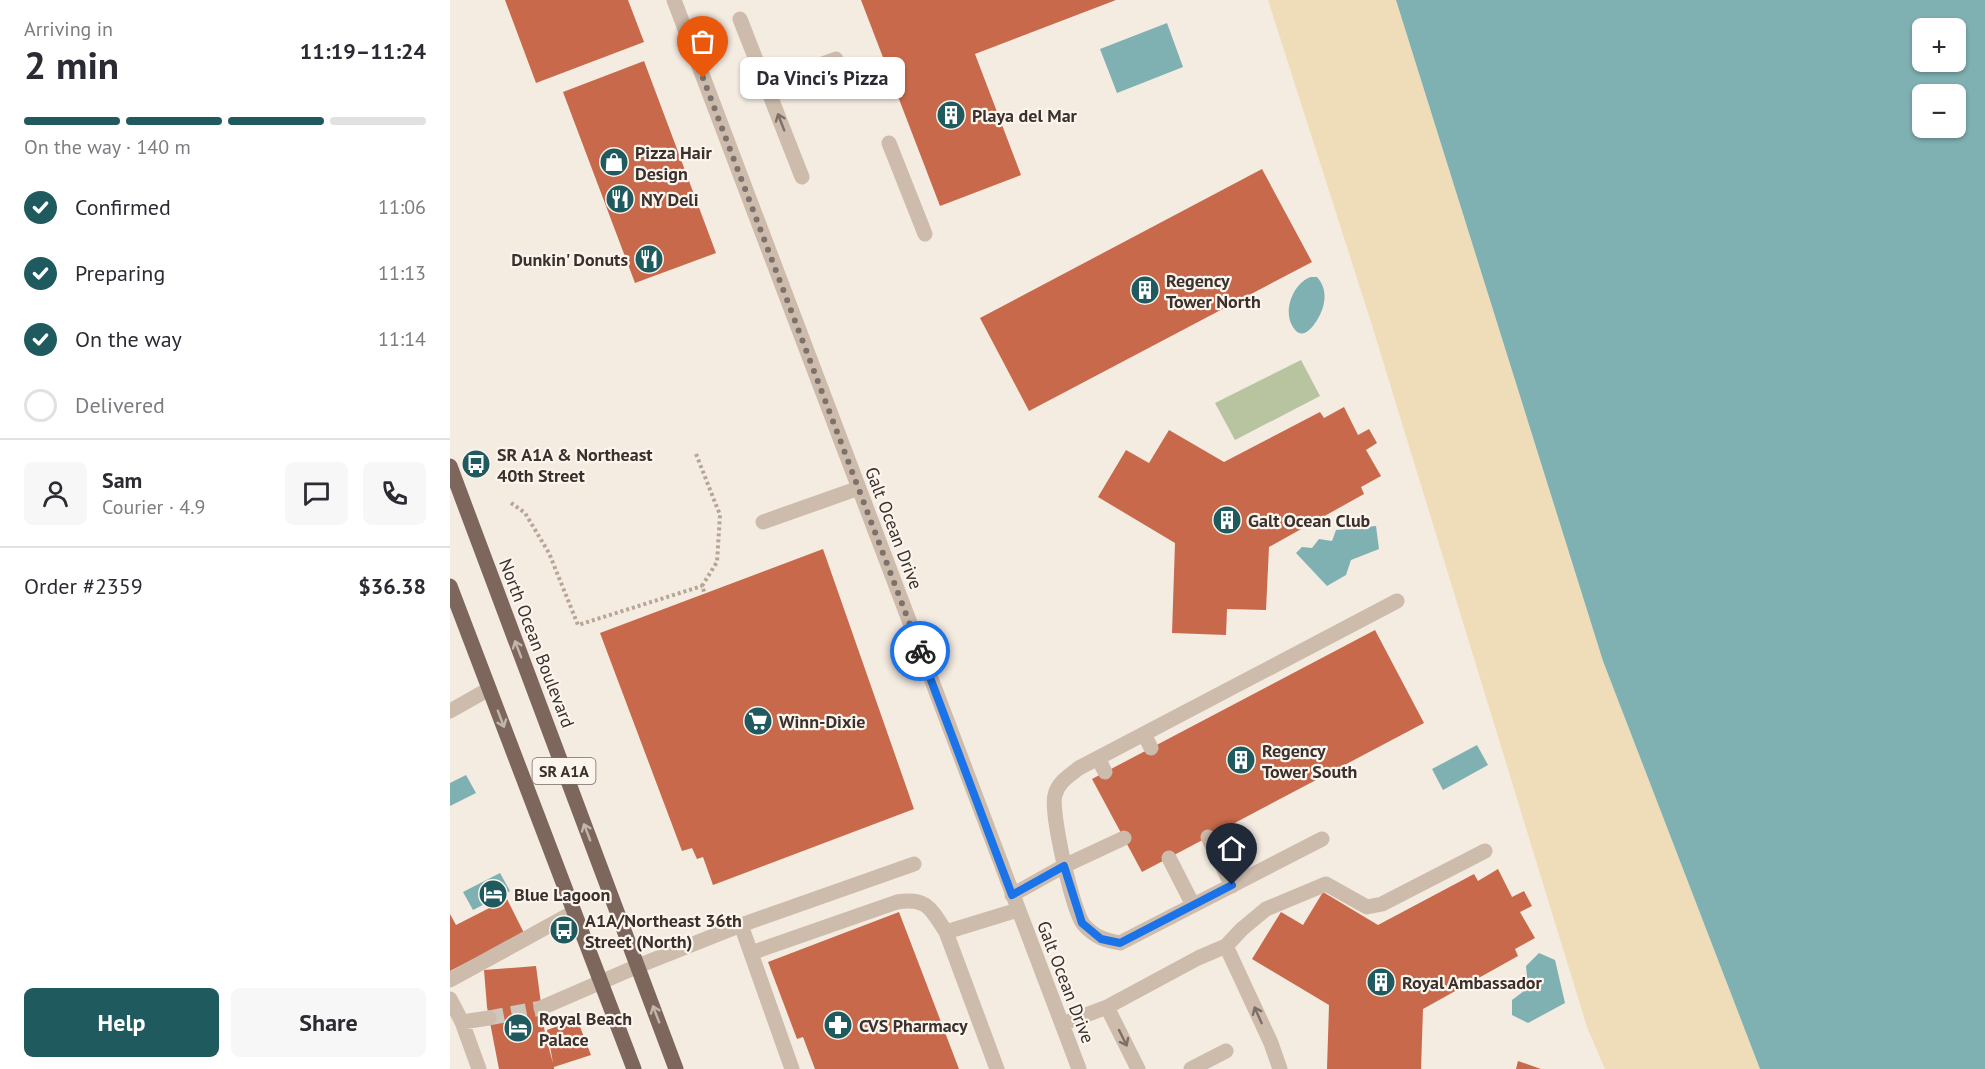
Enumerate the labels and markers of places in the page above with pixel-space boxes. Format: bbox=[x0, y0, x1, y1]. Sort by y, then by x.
pin bbox=[677, 16, 728, 78]
callout: Da Vinci's Pizza bbox=[739, 57, 904, 99]
building icon: Playa del Mar bbox=[935, 99, 967, 131]
place label: Playa del Mar bbox=[972, 104, 1078, 127]
place label: Pizza Hair Design bbox=[635, 141, 713, 185]
shop icon: Pizza Hair Design bbox=[598, 146, 630, 178]
restaurant icon: NY Deli bbox=[604, 183, 636, 215]
place label: NY Deli bbox=[641, 188, 698, 211]
restaurant icon: Dunkin' Donuts bbox=[633, 243, 665, 275]
place label: Dunkin' Donuts bbox=[511, 248, 628, 271]
place label: Regency Tower North bbox=[1166, 269, 1261, 313]
building icon: Regency Tower North bbox=[1129, 274, 1161, 306]
place label: SR A1A & Northeast 40th Street bbox=[497, 443, 653, 487]
bus stop icon: SR A1A & Northeast 40th Street bbox=[460, 448, 492, 480]
building icon: Galt Ocean Club bbox=[1211, 504, 1243, 536]
place label: Galt Ocean Club bbox=[1248, 509, 1371, 532]
supermarket icon: Winn-Dixie bbox=[742, 705, 774, 737]
place label: Winn-Dixie bbox=[779, 710, 865, 733]
place label: Regency Tower South bbox=[1262, 739, 1357, 783]
building icon: Regency Tower South bbox=[1225, 744, 1257, 776]
pin bbox=[1206, 823, 1257, 885]
hotel icon: Blue Lagoon bbox=[477, 878, 509, 910]
place label: Blue Lagoon bbox=[514, 883, 610, 906]
place label: A1A/Northeast 36th Street (North) bbox=[585, 909, 742, 953]
bus stop icon: A1A/Northeast 36th Street (North) bbox=[548, 914, 580, 946]
building icon: Royal Ambassador bbox=[1365, 966, 1397, 998]
place label: Royal Ambassador bbox=[1402, 971, 1543, 994]
place label: Royal Beach Palace bbox=[539, 1007, 632, 1051]
pharmacy icon: CVS Pharmacy bbox=[822, 1009, 854, 1041]
hotel icon: Royal Beach Palace bbox=[502, 1012, 534, 1044]
place label: CVS Pharmacy bbox=[859, 1014, 968, 1037]

